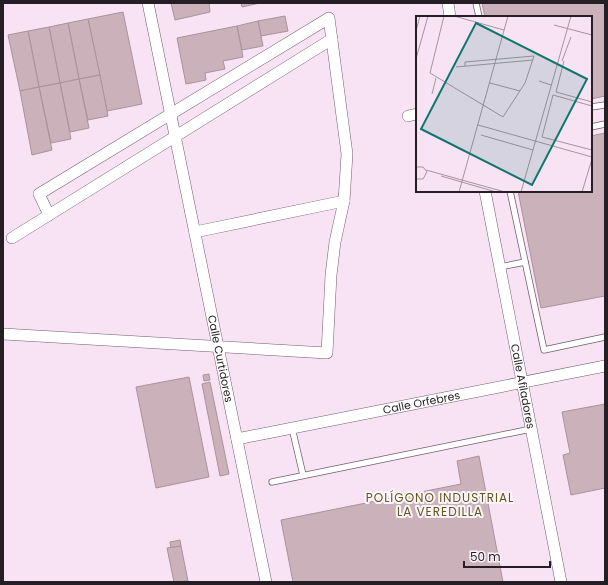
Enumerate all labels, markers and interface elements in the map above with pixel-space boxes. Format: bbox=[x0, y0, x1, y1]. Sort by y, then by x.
inset map bbox=[416, 16, 592, 192]
street label: Calle Curtidores bbox=[204, 314, 237, 404]
street label: Calle Afiladores bbox=[507, 342, 539, 430]
street label: Calle Orfebres bbox=[381, 387, 462, 418]
district label: POLÍGONO INDUSTRIAL LA VEREDILLA bbox=[366, 489, 514, 520]
scale bar bbox=[464, 543, 550, 569]
text: 50 m bbox=[470, 548, 501, 565]

